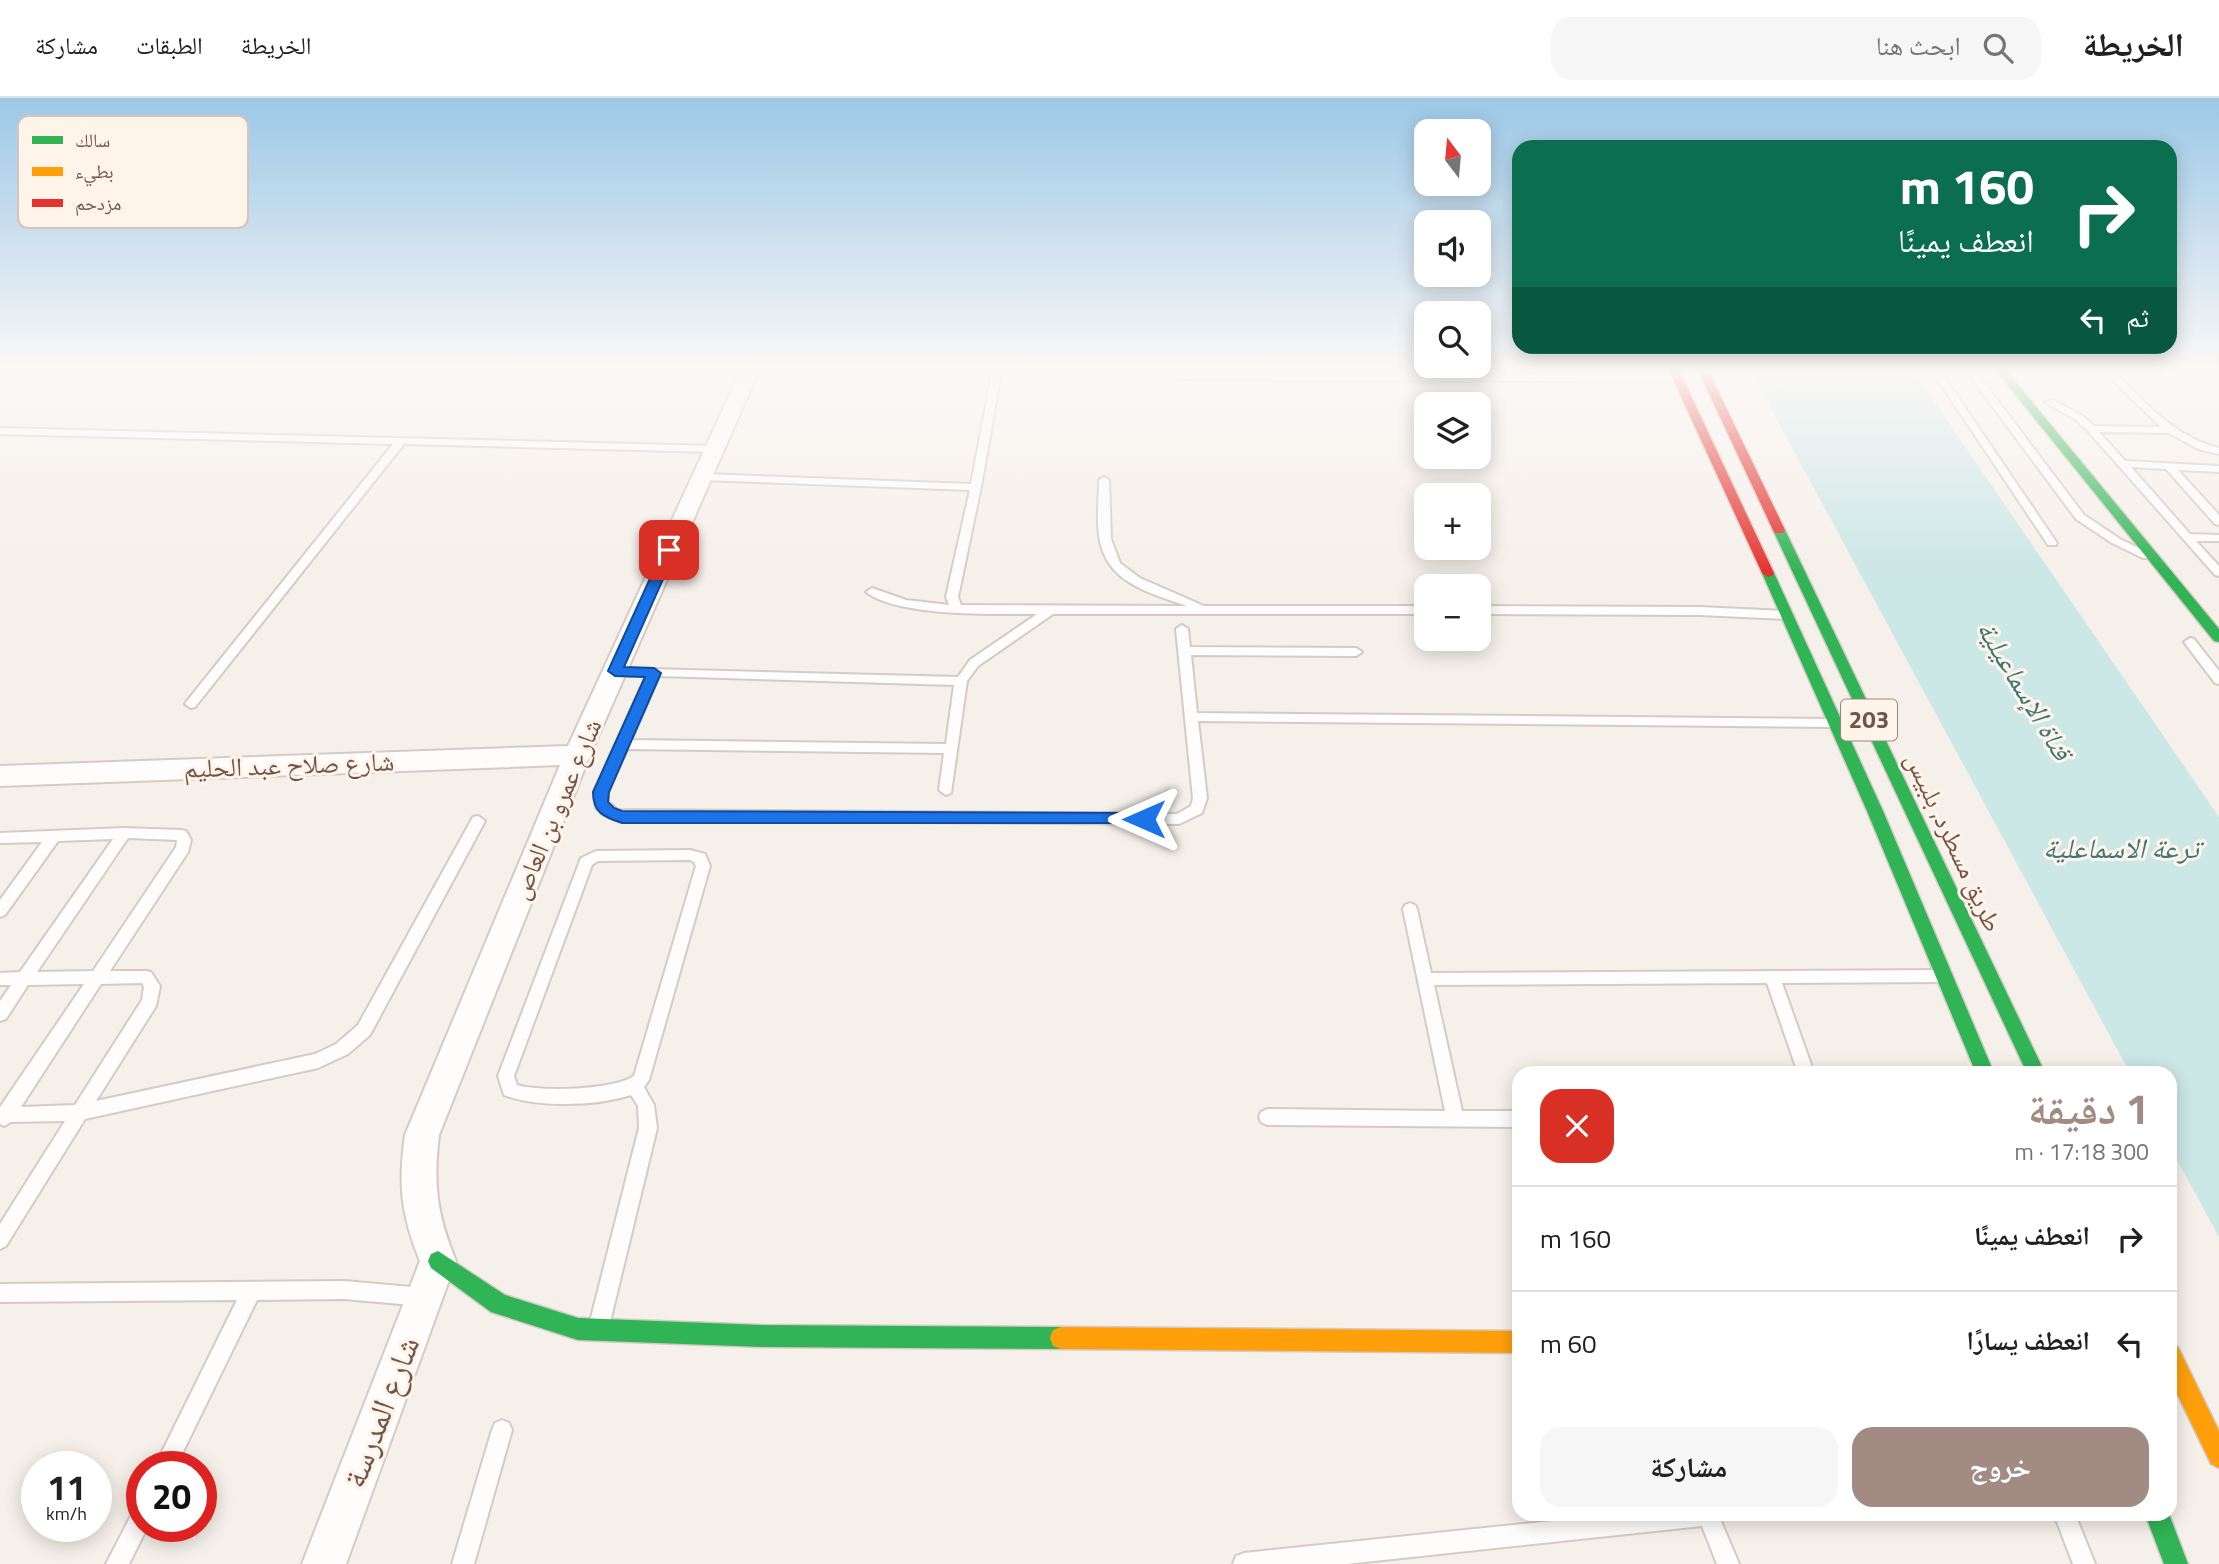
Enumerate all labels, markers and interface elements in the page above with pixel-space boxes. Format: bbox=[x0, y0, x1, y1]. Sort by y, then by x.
search box bbox=[1551, 17, 2041, 80]
text: الخريطة bbox=[2083, 19, 2184, 69]
text: ابحث هنا bbox=[1876, 26, 1961, 65]
text: مشاركة bbox=[35, 27, 98, 63]
text: الطبقات bbox=[136, 27, 203, 63]
text: الخريطة bbox=[241, 27, 311, 63]
icon: search bbox=[1979, 29, 2017, 67]
legend bbox=[18, 116, 248, 228]
north arrow bbox=[1414, 119, 1491, 196]
map controls bbox=[1414, 119, 1491, 651]
text: سالك bbox=[75, 125, 110, 154]
text: 160 m bbox=[1900, 148, 2034, 223]
text: بطيء bbox=[75, 156, 114, 187]
icon: right bbox=[2058, 168, 2149, 259]
text: مزدحم bbox=[75, 188, 121, 217]
button: sound bbox=[1414, 210, 1491, 287]
text: انعطف يمينًا bbox=[1898, 216, 2034, 264]
text: ثم bbox=[2126, 298, 2149, 337]
button: search bbox=[1414, 301, 1491, 378]
icon: left bbox=[2074, 301, 2112, 339]
button: layers bbox=[1414, 392, 1491, 469]
button: + bbox=[1414, 483, 1491, 560]
pin bbox=[639, 520, 699, 580]
icon: arrive bbox=[650, 531, 688, 569]
button: − bbox=[1414, 574, 1491, 651]
water label: قناة الإسماعيلية bbox=[1967, 612, 2086, 771]
road number: 203 bbox=[1841, 700, 1897, 740]
street label: شارع عمرو بن العاص bbox=[500, 712, 611, 905]
street label: شارع صلاح عبد الحليم bbox=[183, 741, 395, 788]
street label: طريق مسطرد, بلبيس bbox=[1896, 746, 2013, 938]
position arrow bbox=[1107, 782, 1181, 856]
water label: ترعة الاسماعلية bbox=[2043, 826, 2205, 869]
text: 1 دقيقة bbox=[2028, 1076, 2149, 1140]
button: close bbox=[1540, 1089, 1614, 1163]
text: 300 m · 17:18 bbox=[2014, 1134, 2149, 1169]
text: انعطف يمينًا bbox=[1974, 1216, 2090, 1255]
text: 160 m bbox=[1540, 1219, 1611, 1258]
icon: right bbox=[2111, 1220, 2149, 1258]
text: انعطف يسارًا bbox=[1966, 1321, 2090, 1360]
text: 60 m bbox=[1540, 1324, 1597, 1363]
icon: left bbox=[2111, 1325, 2149, 1363]
street label: شارع المدرسة bbox=[329, 1329, 431, 1494]
button: مشاركة bbox=[1540, 1427, 1838, 1507]
button: خروج bbox=[1852, 1427, 2149, 1507]
speed limit sign: 20 bbox=[126, 1451, 217, 1542]
text: 11 bbox=[47, 1460, 86, 1514]
text: km/h bbox=[46, 1500, 87, 1527]

